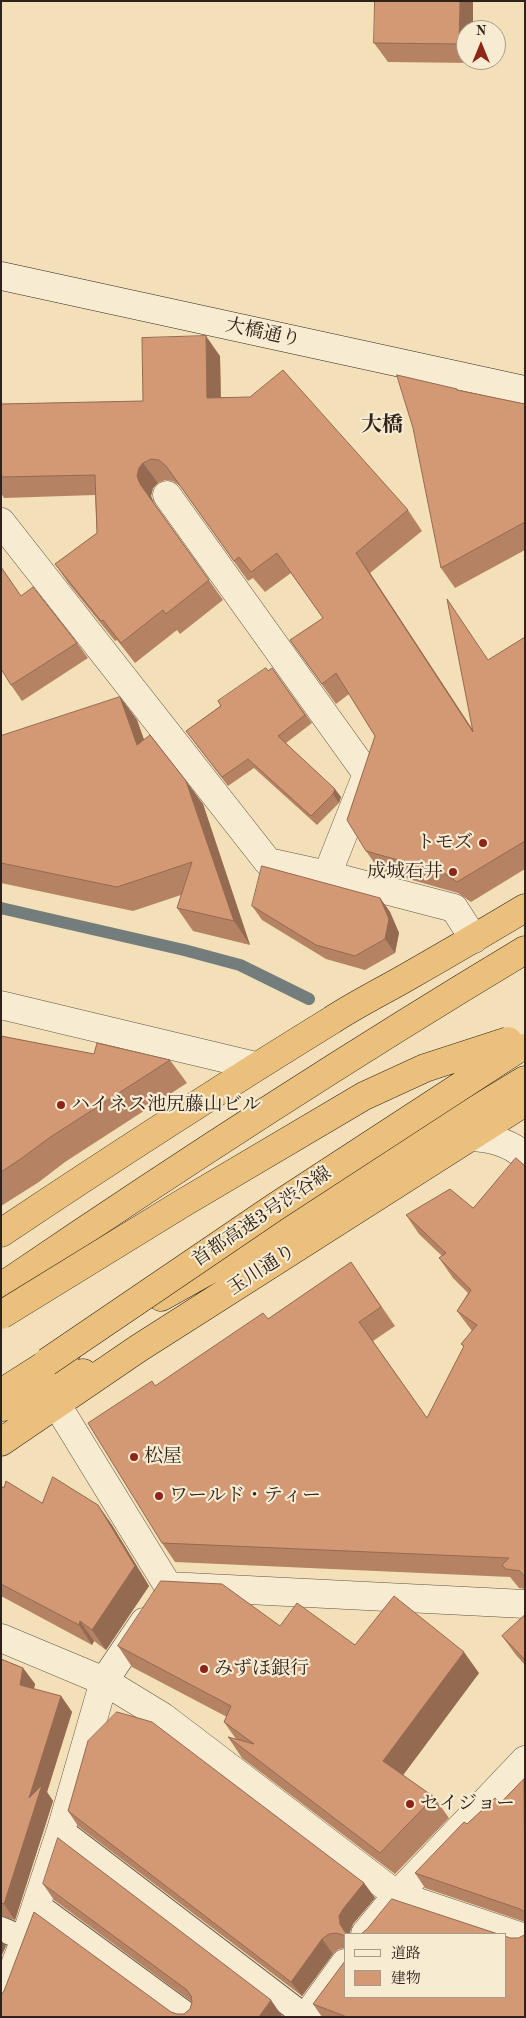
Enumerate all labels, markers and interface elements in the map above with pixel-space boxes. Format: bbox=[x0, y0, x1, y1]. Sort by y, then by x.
north arrow bbox=[456, 20, 506, 70]
text: N bbox=[476, 24, 486, 38]
street label: 大橋通り bbox=[223, 314, 303, 352]
district label: 大橋 bbox=[361, 412, 403, 438]
place label: トモズ bbox=[416, 832, 473, 854]
marker: トモズ bbox=[477, 837, 489, 849]
place label: 成城石井 bbox=[367, 861, 443, 883]
marker: 成城石井 bbox=[447, 866, 459, 878]
place label: ハイネス池尻藤山ビル bbox=[71, 1094, 261, 1116]
marker: ハイネス池尻藤山ビル bbox=[55, 1099, 67, 1111]
street label: 首都高速3号渋谷線 bbox=[188, 1162, 336, 1272]
street label: 玉川通り bbox=[224, 1240, 300, 1300]
place label: 松屋 bbox=[144, 1446, 182, 1468]
marker: 松屋 bbox=[128, 1451, 140, 1463]
place label: ワールド・ティー bbox=[169, 1485, 321, 1507]
marker: ワールド・ティー bbox=[153, 1490, 165, 1502]
place label: みずほ銀行 bbox=[214, 1658, 309, 1680]
marker: みずほ銀行 bbox=[198, 1663, 210, 1675]
place label: セイジョー bbox=[420, 1793, 515, 1815]
marker: セイジョー bbox=[404, 1798, 416, 1810]
legend bbox=[344, 1933, 506, 1998]
text: 道路 bbox=[391, 1947, 421, 1962]
text: 建物 bbox=[391, 1972, 421, 1987]

